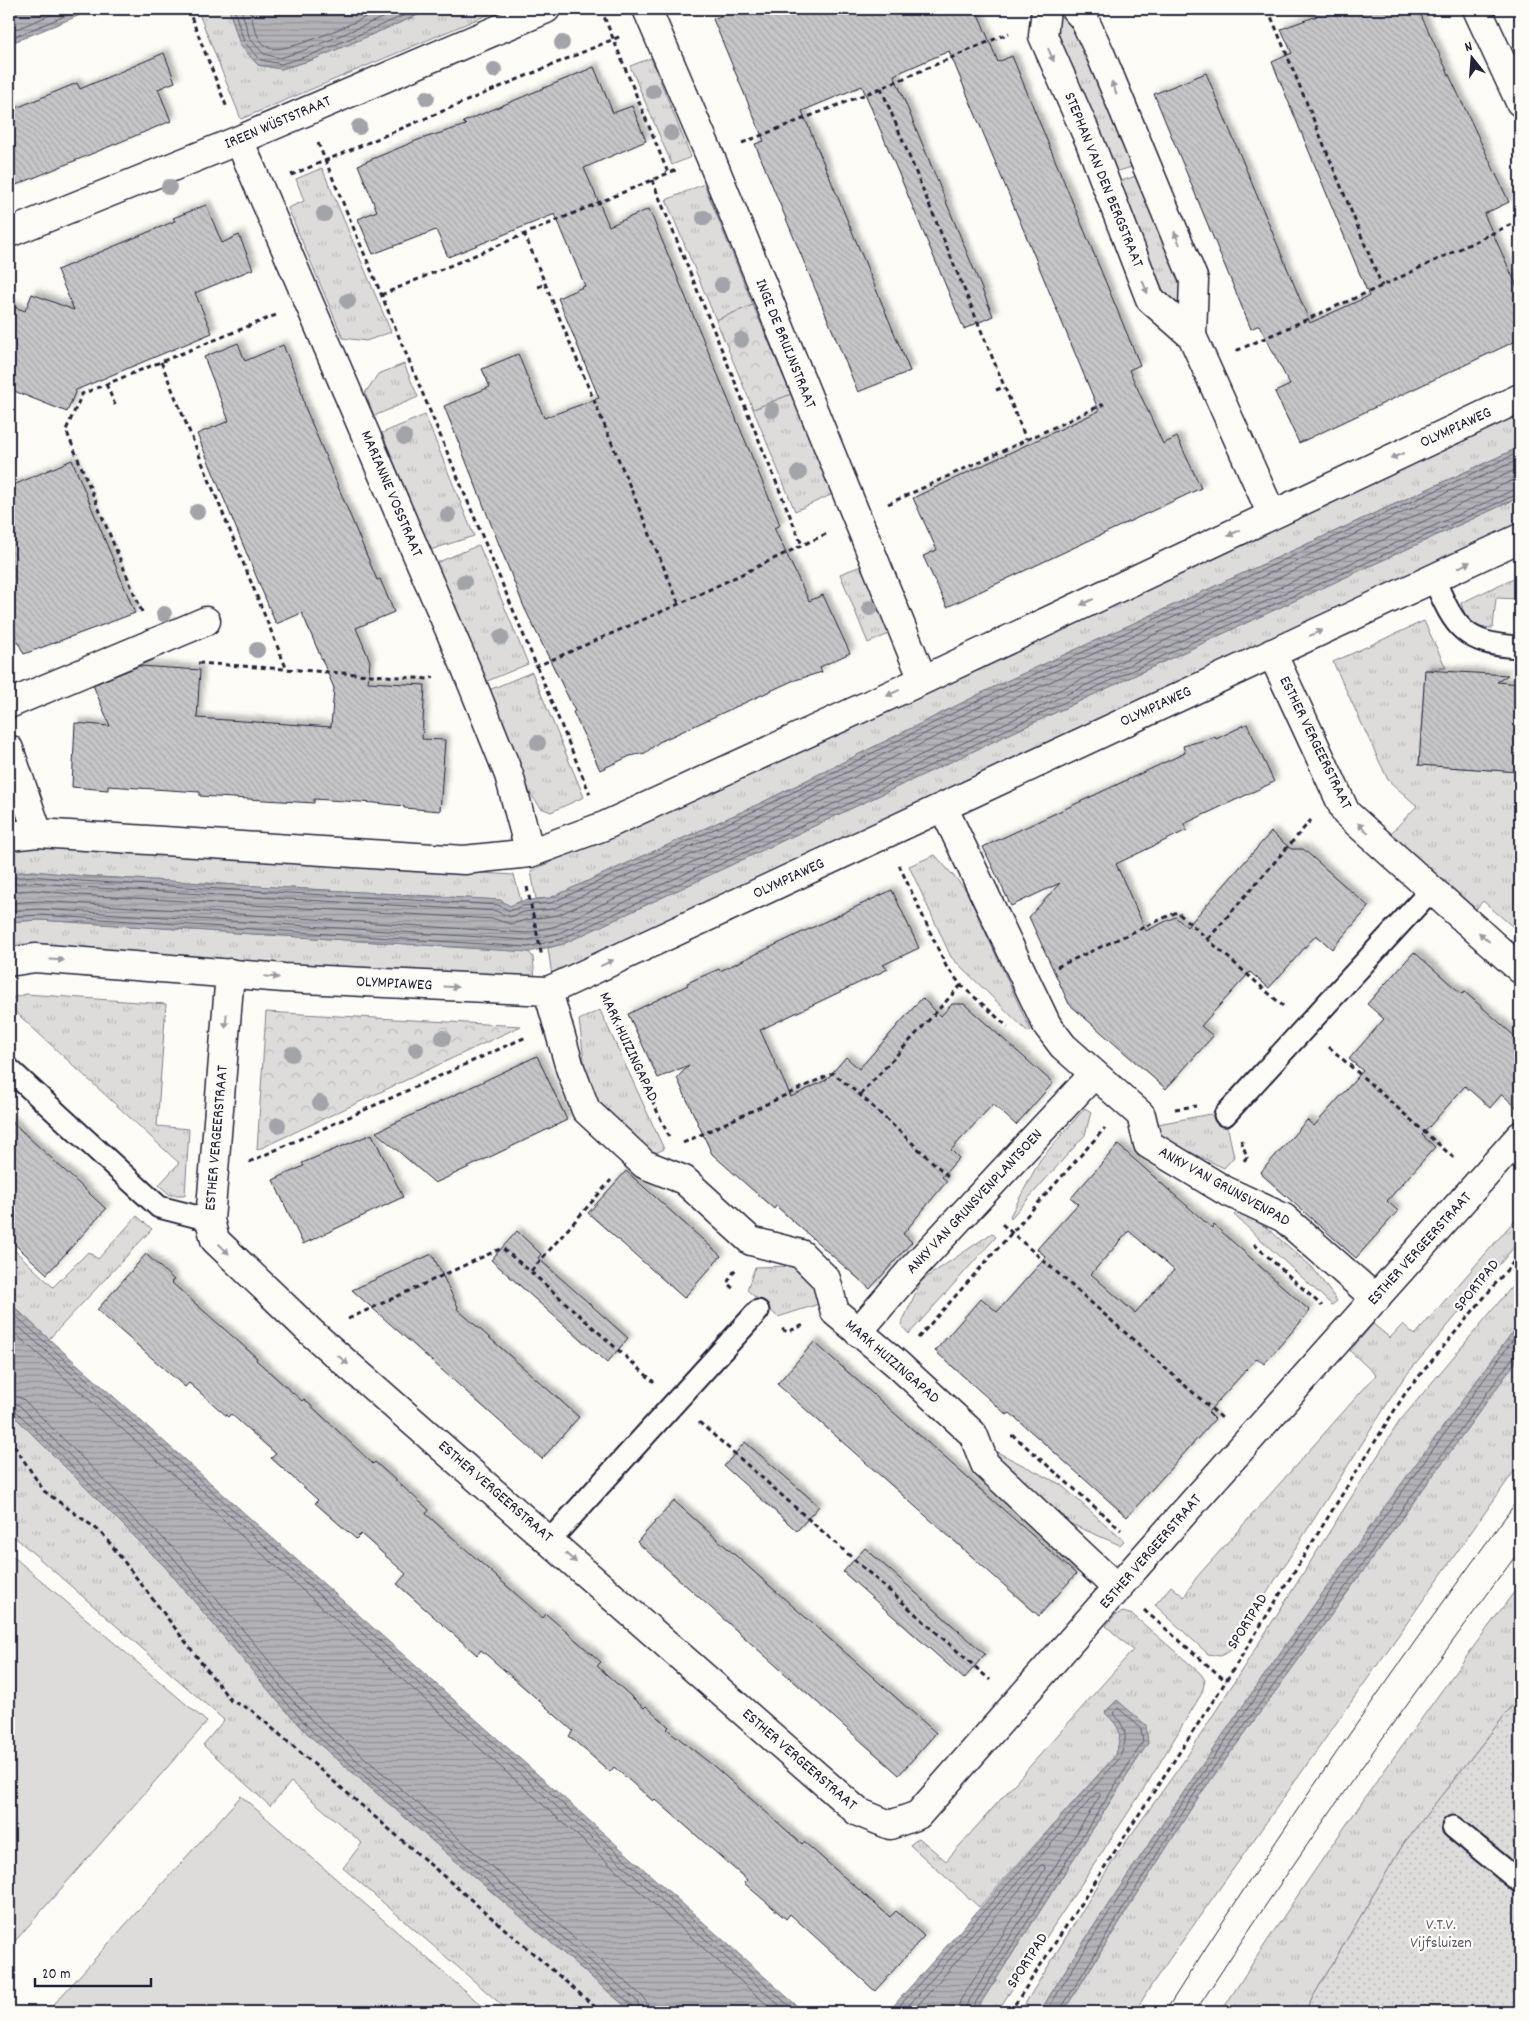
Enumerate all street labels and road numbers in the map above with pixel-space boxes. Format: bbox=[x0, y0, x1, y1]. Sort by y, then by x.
street label: STEPHAN VAN DEN BERGSTRAAT bbox=[1057, 89, 1149, 272]
street label: IREEN WÜSTSTRAAT bbox=[221, 90, 335, 156]
street label: INGE DE BRUIJNSTRAAT bbox=[748, 276, 822, 413]
street label: OLYMPIAWEG bbox=[1416, 401, 1496, 455]
street label: MARIANNE VOSSTRAAT bbox=[354, 427, 428, 561]
street label: ESTHER VERGEERSTRAAT bbox=[1273, 672, 1358, 814]
street label: OLYMPIAWEG bbox=[1116, 680, 1196, 734]
street label: OLYMPIAWEG bbox=[749, 852, 829, 906]
street label: OLYMPIAWEG bbox=[355, 971, 433, 997]
street label: MARK HUIZINGAPAD bbox=[592, 988, 664, 1106]
street label: ESTHER VERGEERSTRAAT bbox=[199, 1064, 235, 1212]
street label: ANKY VAN GRUNSVENPLANTSOEN bbox=[901, 1124, 1049, 1280]
street label: ANKY VAN GRUNSVENPAD bbox=[1154, 1141, 1294, 1233]
street label: ESTHER VERGEERSTRAAT bbox=[1363, 1187, 1478, 1311]
street label: SPORTPAD bbox=[1449, 1255, 1505, 1317]
street label: MARK HUIZINGAPAD bbox=[840, 1314, 944, 1410]
street label: ESTHER VERGEERSTRAAT bbox=[432, 1435, 558, 1549]
street label: ESTHER VERGEERSTRAAT bbox=[1094, 1489, 1208, 1615]
street label: SPORTPAD bbox=[1222, 1590, 1274, 1654]
street label: ESTHER VERGEERSTRAAT bbox=[736, 1703, 862, 1817]
street label: SPORTPAD bbox=[1001, 1929, 1055, 1993]

